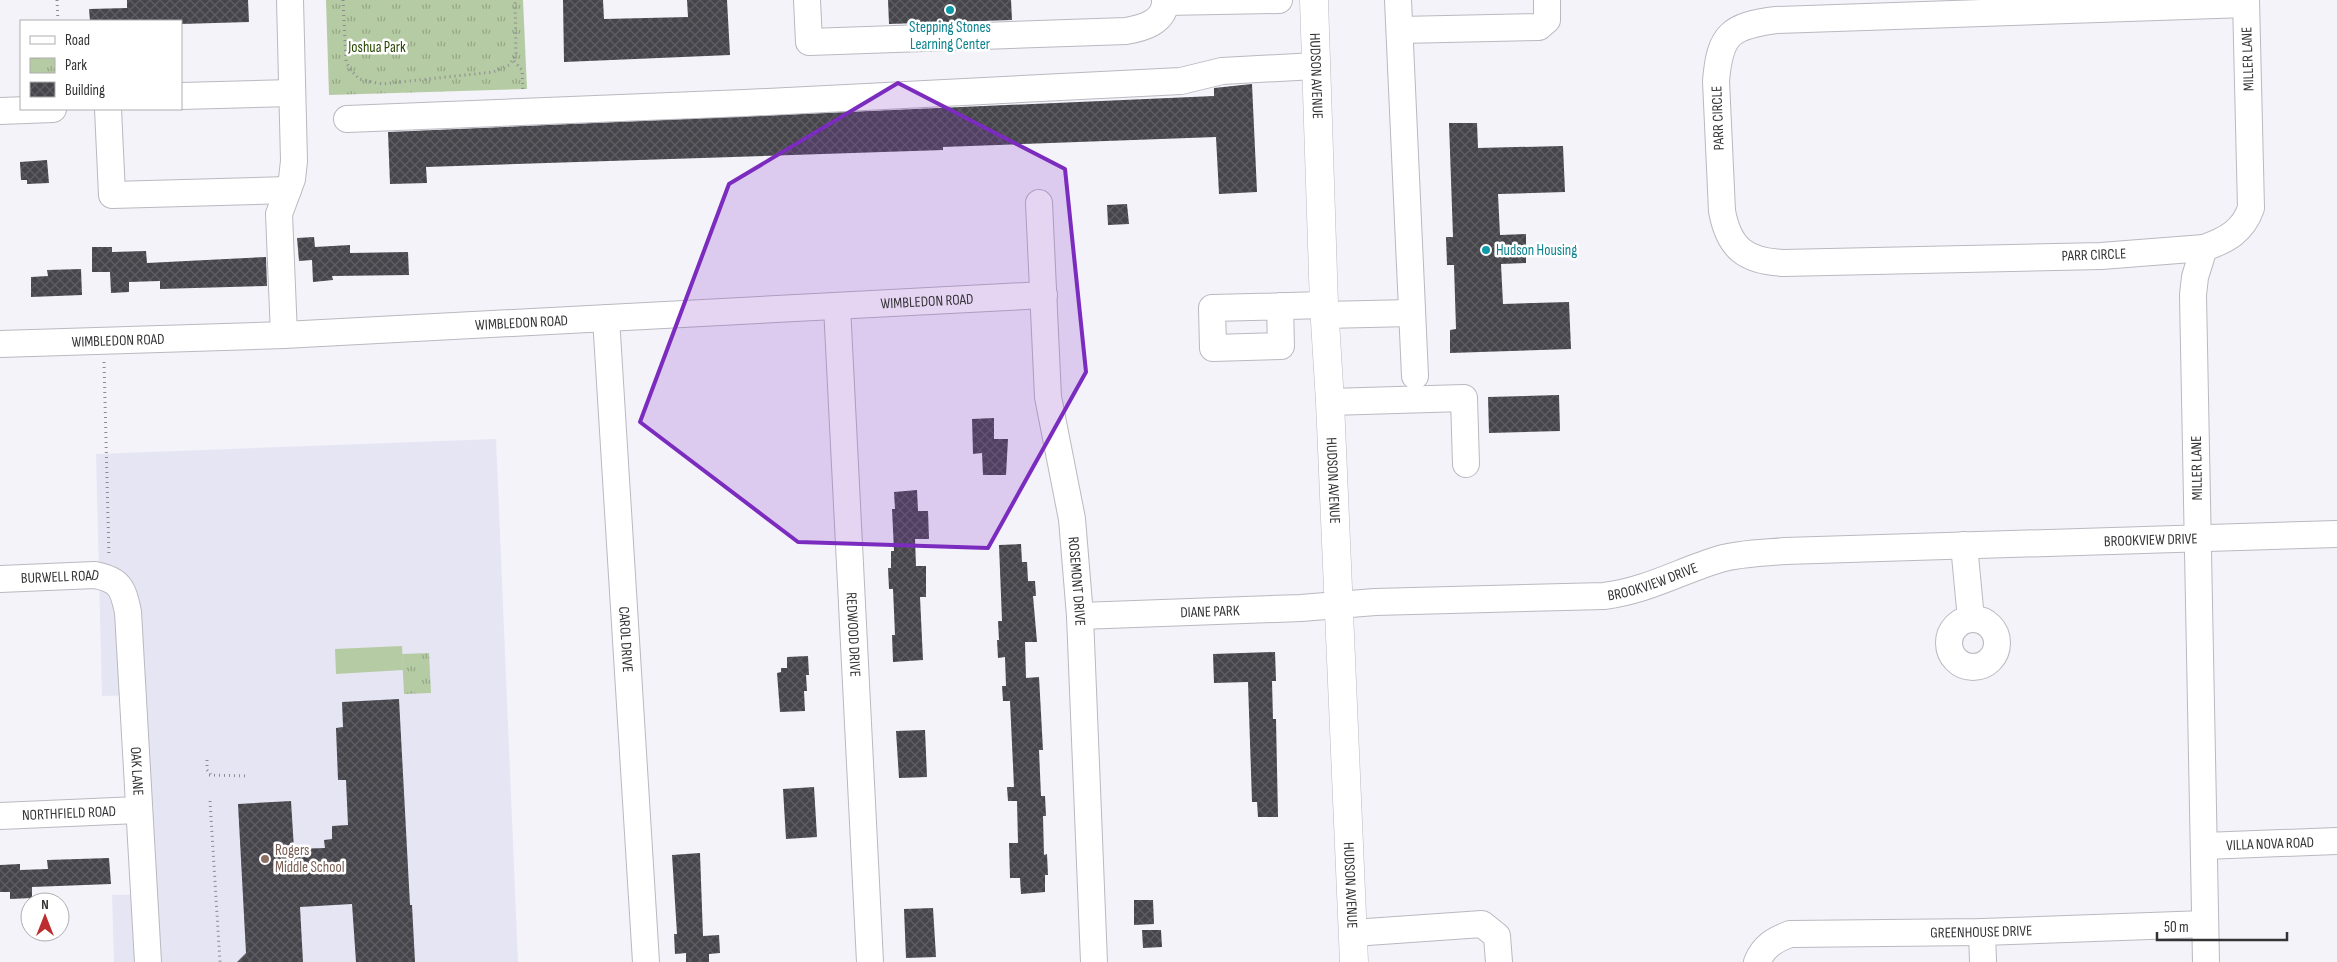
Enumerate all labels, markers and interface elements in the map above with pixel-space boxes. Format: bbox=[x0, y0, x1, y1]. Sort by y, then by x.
marker: Stepping Stones Learning Center bbox=[944, 4, 956, 16]
place label: Stepping Stones Learning Center bbox=[909, 18, 991, 54]
legend bbox=[20, 20, 182, 110]
street label: MILLER LANE bbox=[2237, 26, 2259, 92]
text: Road bbox=[65, 31, 90, 50]
street label: HUDSON AVENUE bbox=[1306, 32, 1327, 119]
park label: Joshua Park bbox=[347, 38, 406, 57]
text: Park bbox=[65, 56, 87, 75]
text: Building bbox=[65, 81, 105, 100]
street label: PARR CIRCLE bbox=[1707, 85, 1729, 151]
place label: Hudson Housing bbox=[1496, 241, 1577, 260]
marker: Hudson Housing bbox=[1480, 244, 1492, 256]
street label: PARR CIRCLE bbox=[2061, 244, 2127, 266]
street label: WIMBLEDON ROAD bbox=[880, 289, 974, 313]
street label: WIMBLEDON ROAD bbox=[475, 311, 568, 334]
street label: WIMBLEDON ROAD bbox=[71, 329, 165, 351]
street label: MILLER LANE bbox=[2187, 436, 2207, 500]
street label: HUDSON AVENUE bbox=[1322, 437, 1345, 524]
street label: BROOKVIEW DRIVE bbox=[2104, 529, 2198, 551]
street label: ROSEMONT DRIVE bbox=[1064, 536, 1090, 626]
street label: BROOKVIEW DRIVE bbox=[1606, 558, 1700, 605]
street label: BURWELL ROAD bbox=[20, 565, 101, 588]
street label: REDWOOD DRIVE bbox=[842, 592, 865, 678]
street label: DIANE PARK bbox=[1180, 601, 1240, 622]
street label: CAROL DRIVE bbox=[614, 606, 637, 673]
street label: OAK LANE bbox=[126, 746, 148, 796]
street label: NORTHFIELD ROAD bbox=[22, 801, 116, 825]
street label: VILLA NOVA ROAD bbox=[2226, 832, 2314, 855]
place label: Rogers Middle School bbox=[275, 841, 345, 877]
street label: HUDSON AVENUE bbox=[1339, 842, 1362, 929]
marker: Rogers Middle School bbox=[259, 853, 271, 865]
north arrow bbox=[20, 892, 70, 942]
text: N bbox=[41, 896, 49, 913]
scale bar bbox=[2157, 910, 2287, 942]
text: 50 m bbox=[2164, 918, 2189, 937]
street label: GREENHOUSE DRIVE bbox=[1930, 921, 2033, 942]

